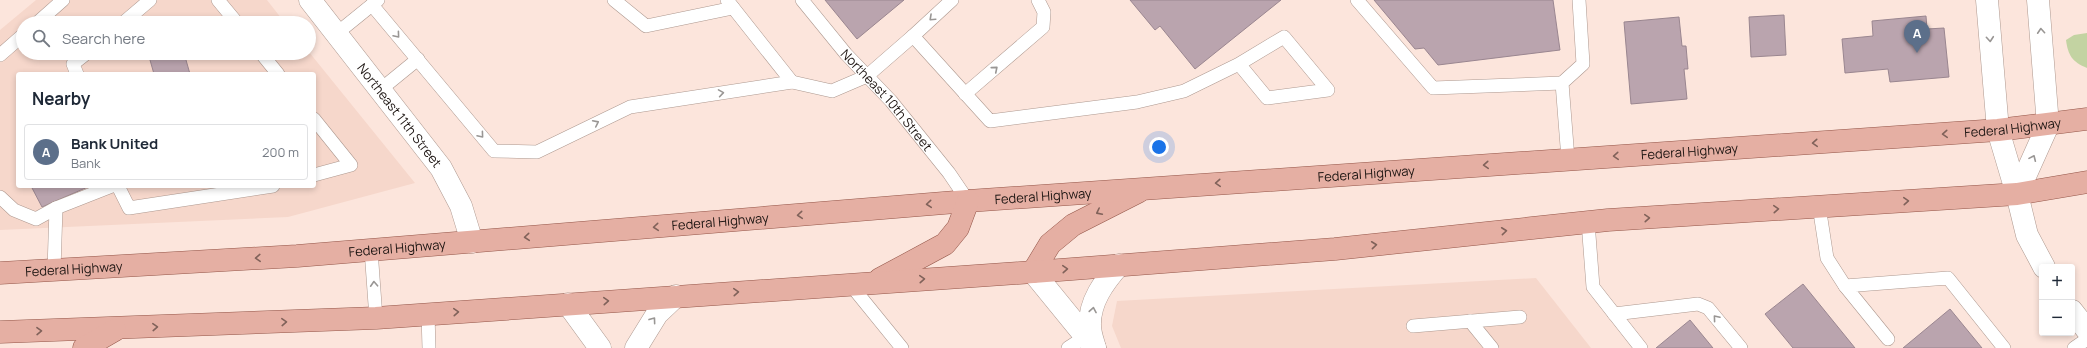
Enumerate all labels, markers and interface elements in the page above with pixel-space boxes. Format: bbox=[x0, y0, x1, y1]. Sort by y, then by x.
one-way arrow bbox=[929, 13, 937, 21]
search box bbox=[16, 16, 316, 60]
pin: A bbox=[1904, 20, 1930, 53]
icon: search bbox=[30, 27, 52, 49]
text: Search here bbox=[62, 28, 145, 49]
one-way arrow bbox=[2036, 28, 2045, 35]
one-way arrow bbox=[393, 30, 400, 37]
one-way arrow bbox=[1985, 36, 1994, 42]
street label: Northeast 10th Street bbox=[837, 45, 937, 155]
street label: Northeast 11th Street bbox=[353, 59, 446, 171]
one-way arrow bbox=[990, 66, 998, 73]
text: Nearby bbox=[32, 87, 90, 110]
one-way arrow bbox=[718, 89, 724, 98]
street label: Federal Highway bbox=[1964, 113, 2062, 141]
one-way arrow bbox=[592, 120, 599, 128]
one-way arrow bbox=[1942, 129, 1948, 138]
one-way arrow bbox=[476, 130, 483, 137]
text: Bank United bbox=[71, 133, 158, 154]
your location bbox=[1149, 137, 1169, 157]
one-way arrow bbox=[1812, 138, 1818, 147]
street label: Federal Highway bbox=[1640, 139, 1739, 164]
text: A bbox=[42, 143, 50, 161]
text: 200 m bbox=[262, 143, 299, 161]
one-way arrow bbox=[1613, 152, 1619, 161]
text: Bank bbox=[71, 154, 100, 172]
one-way arrow bbox=[2028, 155, 2036, 162]
one-way arrow bbox=[1483, 160, 1489, 169]
street label: Federal Highway bbox=[1317, 161, 1416, 186]
one-way arrow bbox=[1215, 179, 1221, 188]
street label: Federal Highway bbox=[994, 183, 1092, 208]
one-way arrow bbox=[1903, 196, 1909, 205]
one-way arrow bbox=[926, 200, 932, 209]
one-way arrow bbox=[1773, 205, 1780, 214]
one-way arrow bbox=[1095, 207, 1103, 215]
street label: Federal Highway bbox=[671, 208, 769, 234]
one-way arrow bbox=[797, 210, 803, 219]
one-way arrow bbox=[1644, 213, 1650, 222]
one-way arrow bbox=[653, 222, 659, 231]
one-way arrow bbox=[1501, 227, 1507, 236]
one-way arrow bbox=[524, 233, 530, 242]
street label: Federal Highway bbox=[348, 235, 447, 261]
one-way arrow bbox=[1371, 240, 1377, 249]
one-way arrow bbox=[255, 253, 261, 262]
street label: Federal Highway bbox=[25, 257, 123, 281]
map controls bbox=[2039, 264, 2075, 336]
button: + bbox=[2039, 264, 2075, 300]
one-way arrow bbox=[1062, 265, 1068, 274]
one-way arrow bbox=[919, 275, 925, 284]
one-way arrow bbox=[369, 281, 378, 287]
one-way arrow bbox=[733, 287, 739, 296]
one-way arrow bbox=[603, 297, 609, 306]
button: − bbox=[2039, 300, 2075, 336]
one-way arrow bbox=[1088, 307, 1096, 313]
one-way arrow bbox=[453, 308, 459, 317]
one-way arrow bbox=[1714, 315, 1721, 323]
one-way arrow bbox=[281, 317, 287, 326]
one-way arrow bbox=[648, 317, 655, 324]
one-way arrow bbox=[152, 323, 158, 332]
one-way arrow bbox=[36, 327, 42, 335]

